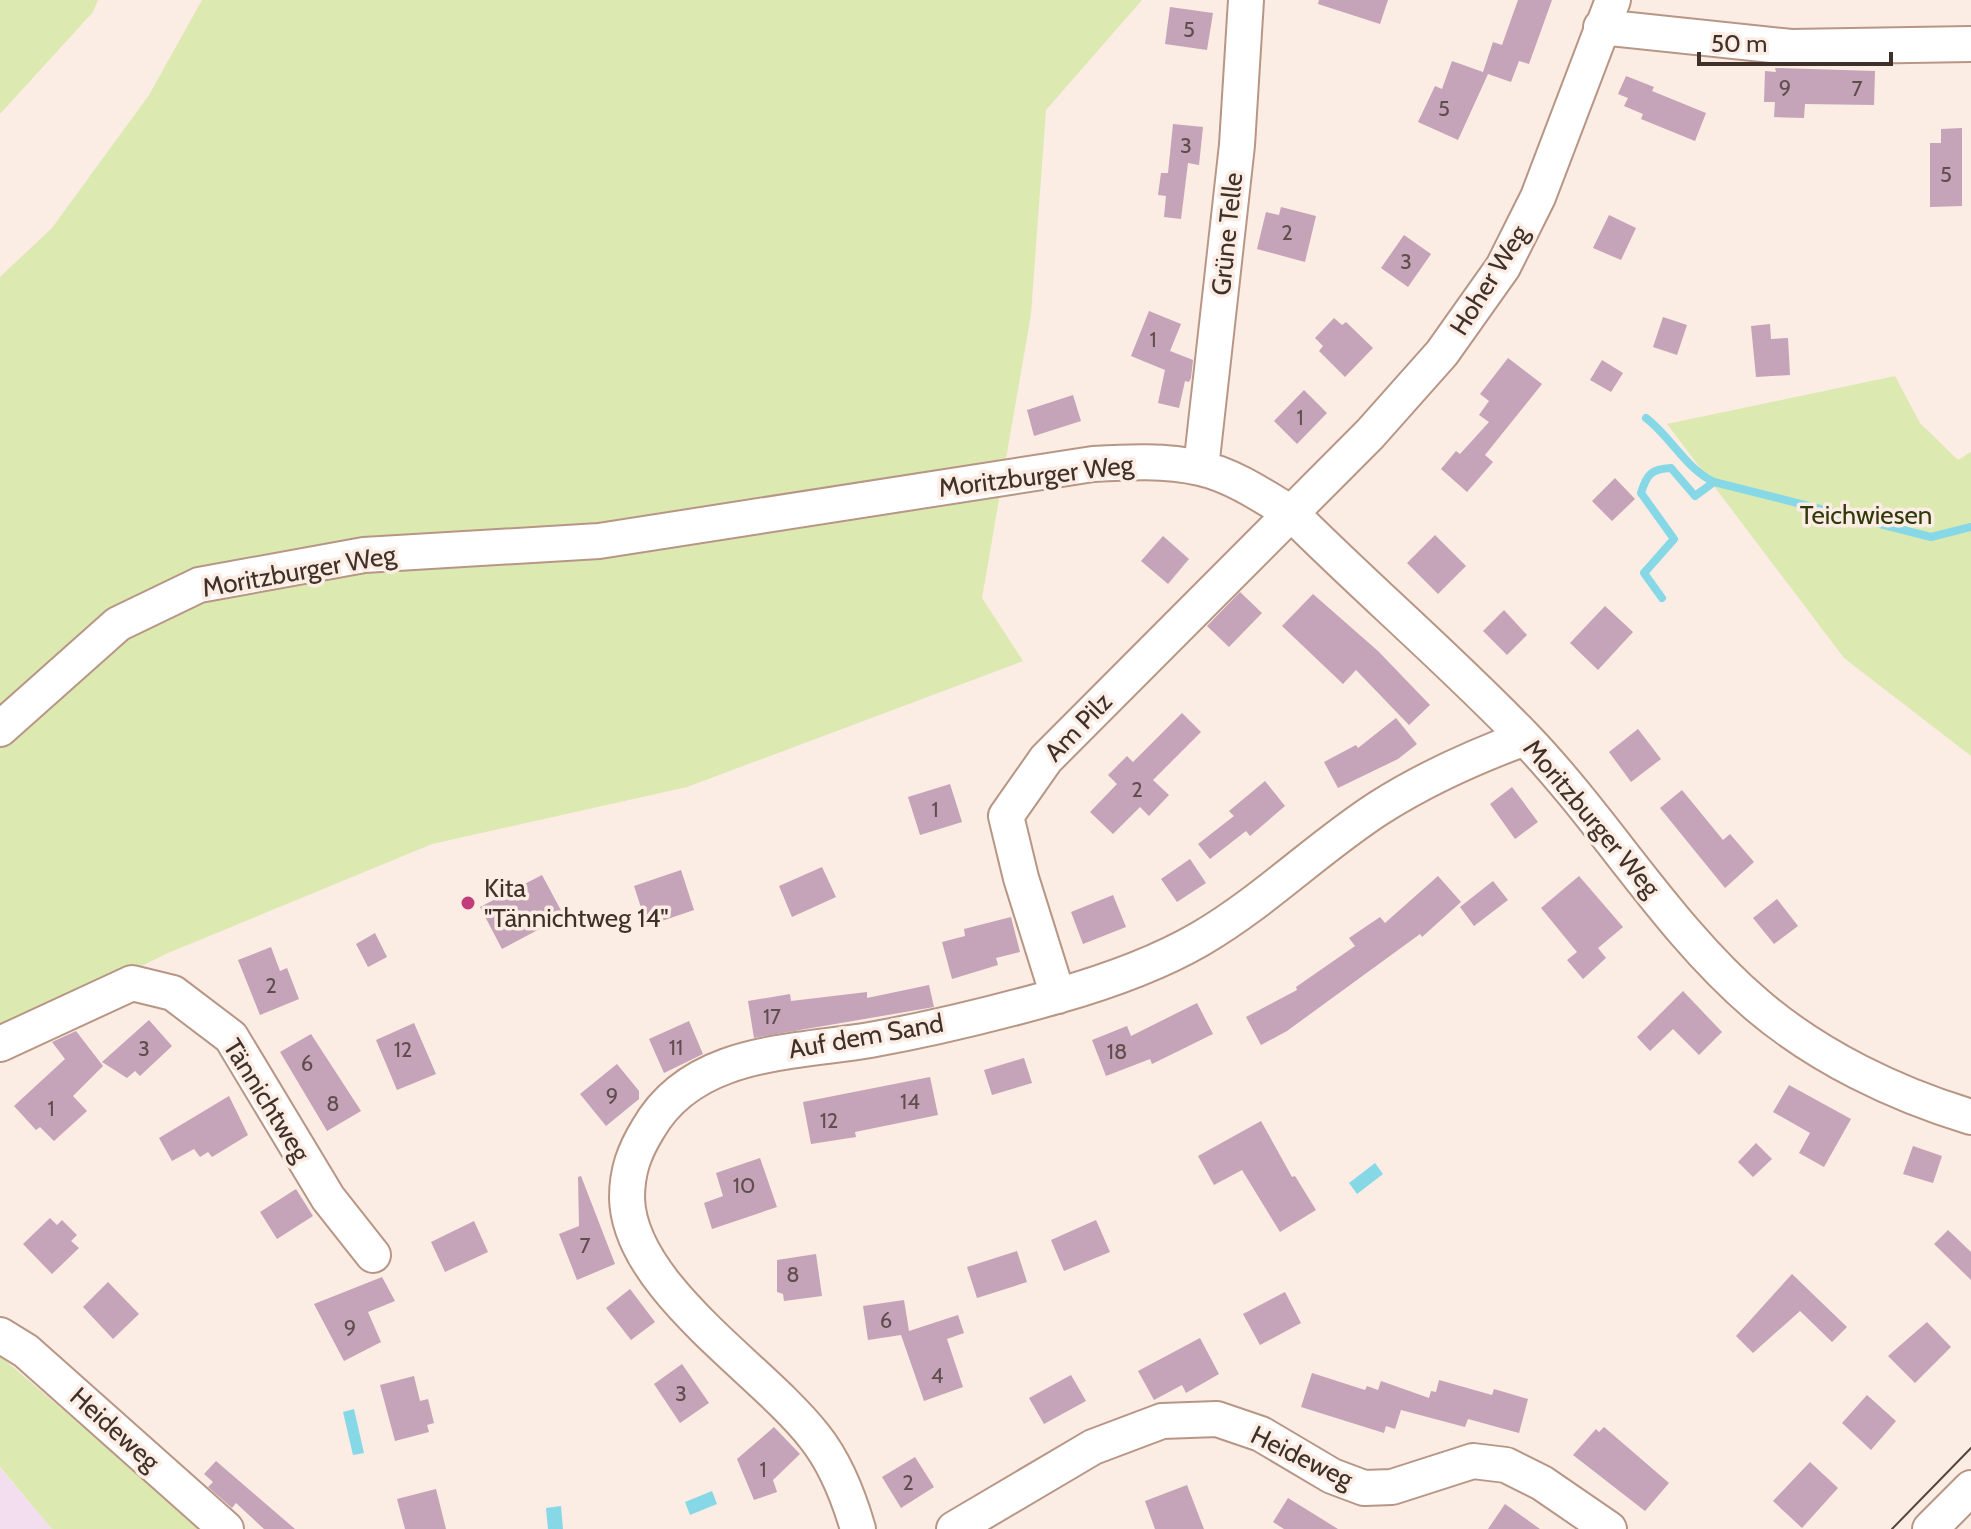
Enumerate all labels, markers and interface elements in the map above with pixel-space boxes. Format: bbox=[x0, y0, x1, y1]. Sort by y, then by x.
house number: 5 bbox=[1183, 16, 1195, 43]
scale bar bbox=[1699, 16, 1891, 66]
text: 50 m bbox=[1711, 29, 1767, 58]
house number: 9 bbox=[1779, 74, 1791, 101]
house number: 7 bbox=[1851, 75, 1863, 102]
house number: 5 bbox=[1438, 95, 1450, 122]
house number: 3 bbox=[1180, 132, 1192, 159]
house number: 5 bbox=[1940, 161, 1952, 188]
street label: Grüne Telle bbox=[1205, 171, 1249, 297]
street label: Hoher Weg bbox=[1443, 218, 1536, 341]
house number: 2 bbox=[1281, 219, 1293, 246]
house number: 3 bbox=[1400, 248, 1412, 275]
house number: 1 bbox=[1149, 326, 1157, 353]
house number: 1 bbox=[1296, 404, 1304, 431]
street label: Moritzburger Weg bbox=[937, 448, 1136, 504]
park label: Teichwiesen bbox=[1800, 499, 1932, 531]
street label: Moritzburger Weg bbox=[200, 538, 399, 604]
street label: Am Pilz bbox=[1038, 686, 1118, 768]
street label: Moritzburger Weg bbox=[1517, 733, 1668, 904]
house number: 2 bbox=[1131, 776, 1143, 803]
house number: 1 bbox=[931, 796, 939, 823]
place label: Kita "Tännichtweg 14" bbox=[484, 872, 669, 934]
marker: Kita "Tännichtweg 14" bbox=[459, 894, 477, 912]
house number: 2 bbox=[265, 972, 277, 999]
house number: 17 bbox=[763, 1003, 781, 1030]
street label: Auf dem Sand bbox=[786, 1007, 946, 1065]
street label: Tännichtweg bbox=[217, 1033, 318, 1168]
house number: 11 bbox=[669, 1034, 683, 1061]
house number: 3 bbox=[138, 1035, 150, 1062]
house number: 12 bbox=[394, 1036, 412, 1063]
house number: 18 bbox=[1107, 1038, 1127, 1065]
house number: 6 bbox=[301, 1050, 313, 1077]
house number: 9 bbox=[606, 1082, 618, 1109]
house number: 14 bbox=[900, 1088, 920, 1115]
house number: 8 bbox=[326, 1090, 340, 1117]
house number: 1 bbox=[47, 1095, 55, 1122]
house number: 12 bbox=[820, 1107, 838, 1134]
house number: 10 bbox=[733, 1172, 755, 1199]
house number: 7 bbox=[579, 1232, 591, 1259]
house number: 8 bbox=[786, 1261, 800, 1288]
house number: 6 bbox=[880, 1307, 892, 1334]
house number: 9 bbox=[344, 1314, 356, 1341]
house number: 4 bbox=[931, 1362, 944, 1389]
street label: Heideweg bbox=[64, 1380, 167, 1478]
house number: 3 bbox=[675, 1380, 687, 1407]
street label: Heideweg bbox=[1246, 1419, 1359, 1496]
house number: 1 bbox=[759, 1456, 767, 1483]
house number: 2 bbox=[902, 1469, 914, 1496]

